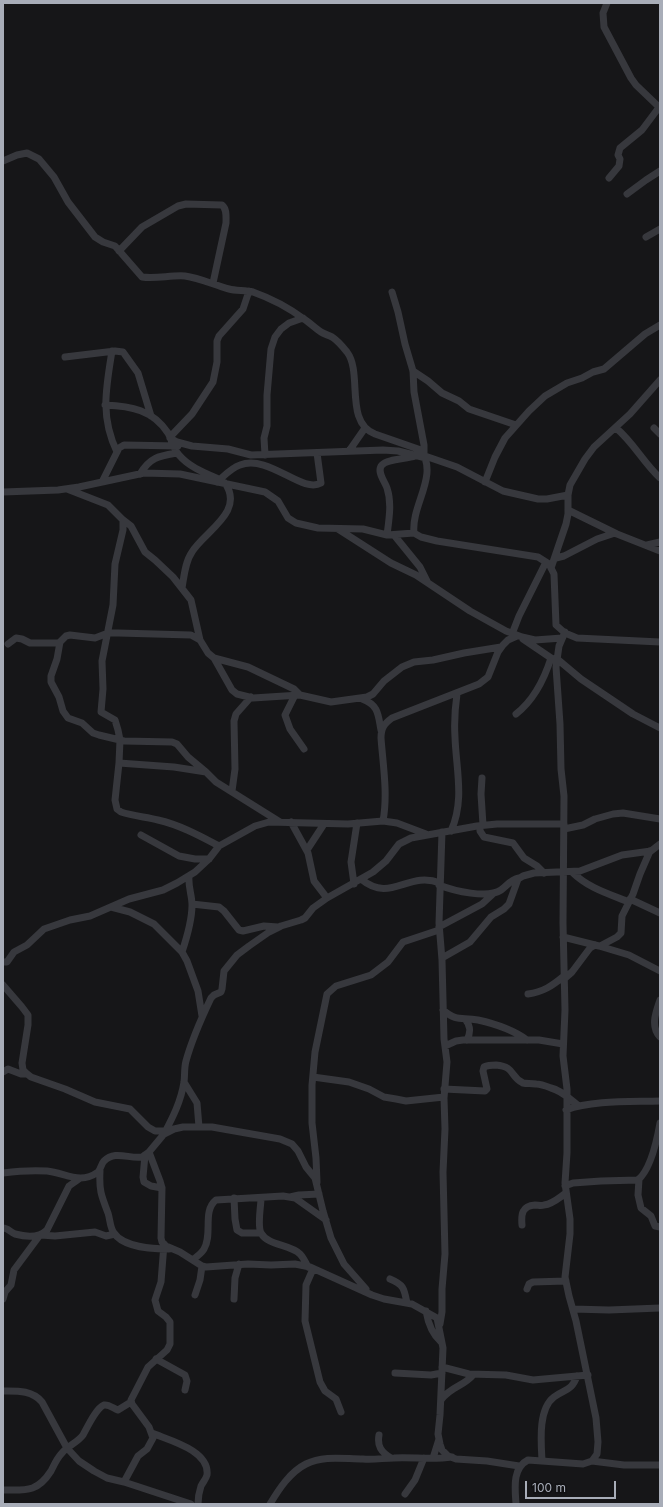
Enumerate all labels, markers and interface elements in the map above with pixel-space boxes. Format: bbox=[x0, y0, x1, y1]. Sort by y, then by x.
scale bar bbox=[527, 1473, 618, 1499]
text: 100 m bbox=[532, 1480, 566, 1495]

